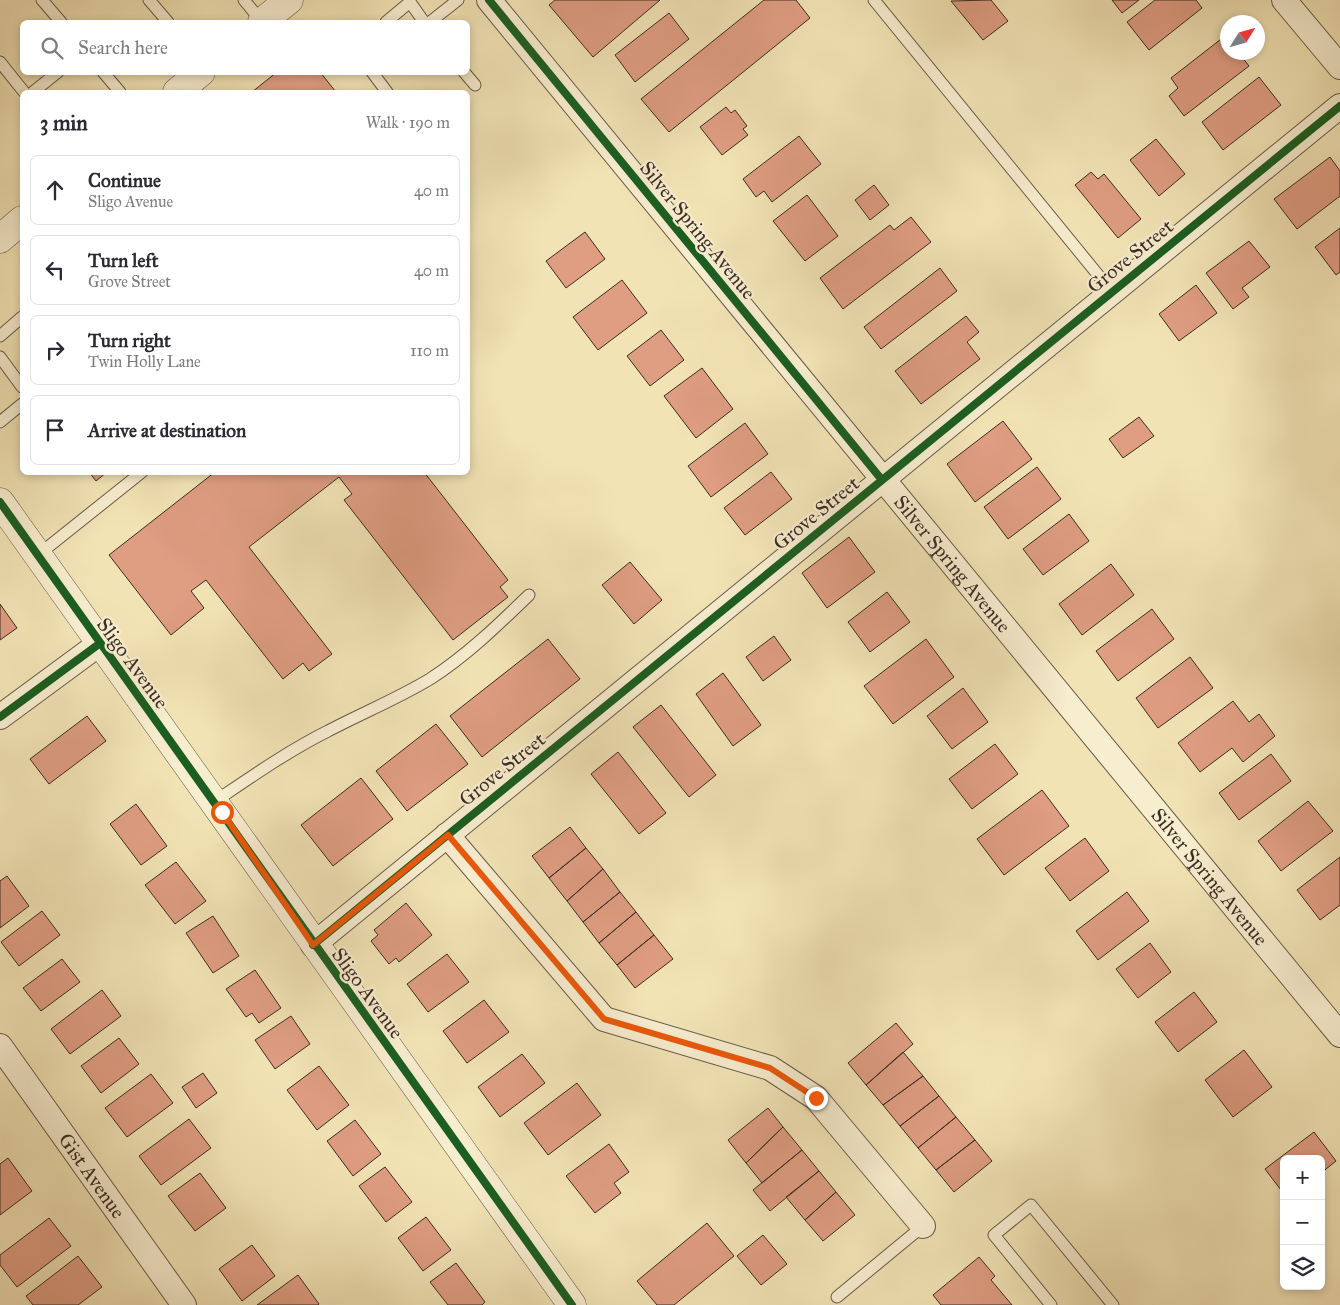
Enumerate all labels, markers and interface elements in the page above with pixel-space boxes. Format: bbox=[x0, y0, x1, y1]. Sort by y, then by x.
north arrow bbox=[1220, 15, 1265, 60]
search box bbox=[20, 20, 470, 75]
icon: search bbox=[38, 34, 66, 62]
text: Search here bbox=[78, 36, 168, 59]
text: 3 min bbox=[40, 110, 88, 136]
text: Walk · 190 m bbox=[366, 113, 450, 132]
street label: Silver Spring Avenue bbox=[634, 156, 761, 304]
text: Continue bbox=[88, 169, 161, 192]
icon: ahead bbox=[41, 176, 69, 204]
text: 40 m bbox=[414, 181, 449, 200]
text: Sligo Avenue bbox=[88, 192, 173, 211]
street label: Grove Street bbox=[1082, 214, 1178, 298]
text: Turn left bbox=[88, 249, 158, 272]
icon: left bbox=[41, 256, 69, 284]
text: 40 m bbox=[414, 261, 449, 280]
text: Grove Street bbox=[88, 272, 171, 291]
text: Turn right bbox=[88, 329, 171, 352]
icon: right bbox=[41, 336, 69, 364]
text: 110 m bbox=[410, 341, 449, 360]
text: Twin Holly Lane bbox=[88, 352, 201, 371]
icon: arrive bbox=[41, 416, 69, 444]
text: Arrive at destination bbox=[88, 419, 246, 442]
street label: Grove Street bbox=[768, 471, 864, 555]
street label: Silver Spring Avenue bbox=[889, 490, 1016, 637]
street label: Sligo Avenue bbox=[91, 613, 174, 714]
street label: Grove Street bbox=[454, 727, 550, 811]
route start bbox=[211, 801, 234, 824]
street label: Silver Spring Avenue bbox=[1146, 803, 1273, 950]
street label: Sligo Avenue bbox=[326, 943, 409, 1044]
route end bbox=[805, 1087, 828, 1110]
street label: Gist Avenue bbox=[54, 1128, 131, 1223]
map controls bbox=[1280, 1155, 1325, 1290]
button: + bbox=[1280, 1155, 1325, 1200]
button: − bbox=[1280, 1200, 1325, 1245]
button: layers bbox=[1280, 1245, 1325, 1290]

